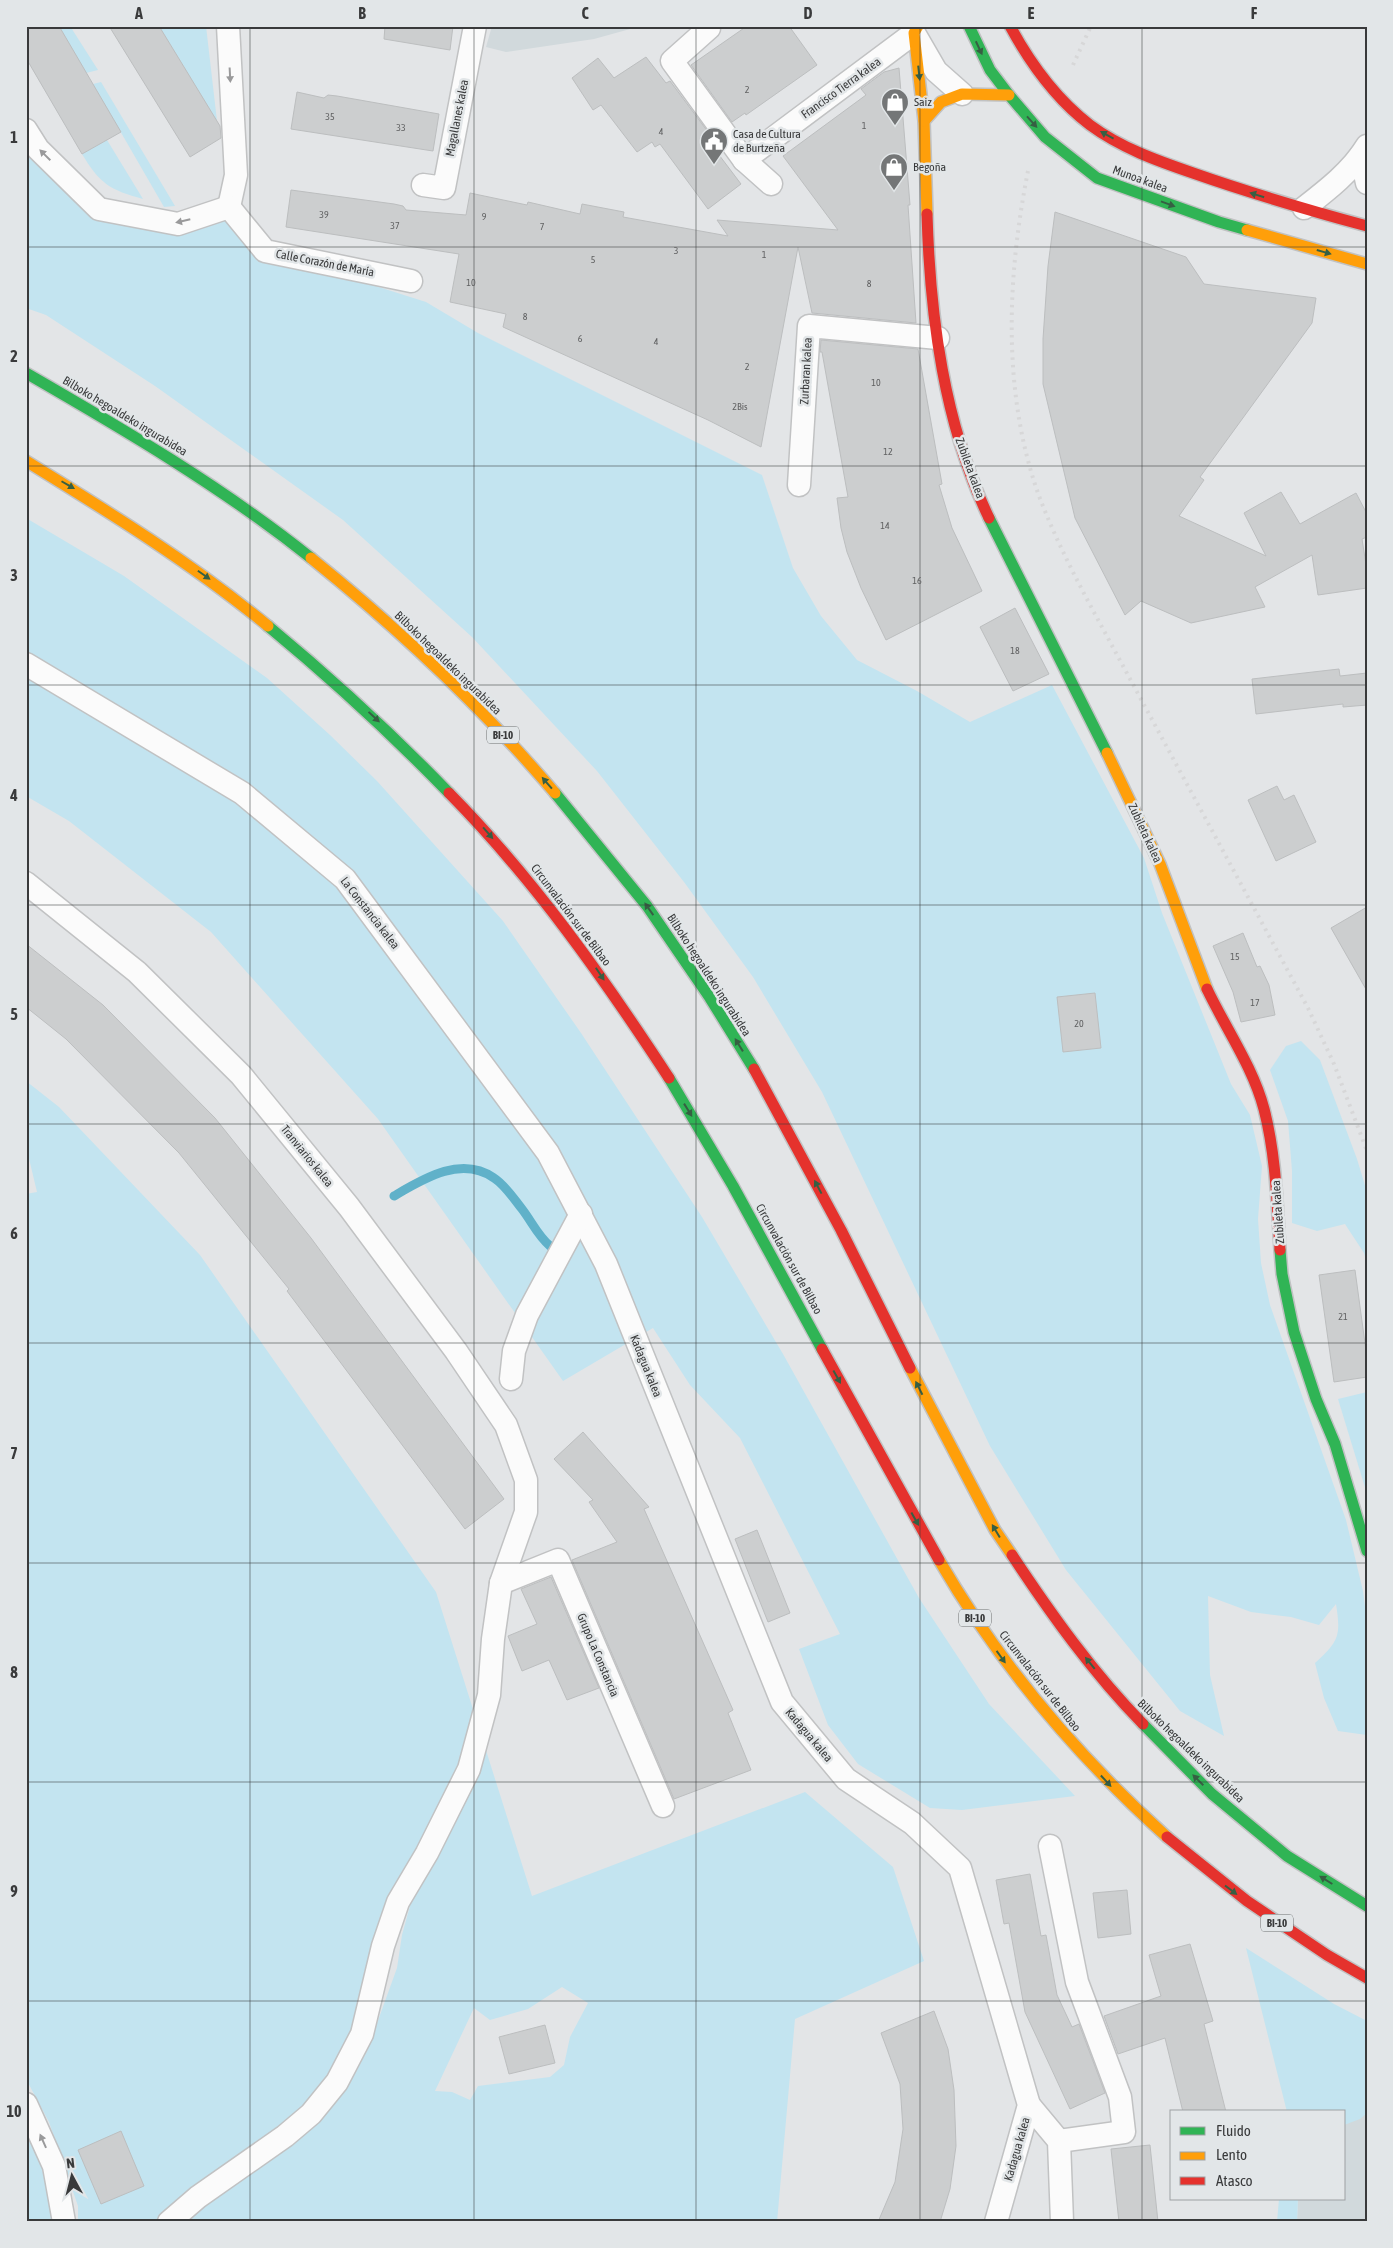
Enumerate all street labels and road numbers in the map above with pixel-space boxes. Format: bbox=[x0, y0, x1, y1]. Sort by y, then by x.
street label: Francisco Tierra kalea bbox=[799, 54, 883, 122]
street label: Magallanes kalea bbox=[443, 78, 471, 158]
street label: Munoa kalea bbox=[1111, 163, 1169, 195]
street label: Calle Corazón de María bbox=[275, 247, 375, 279]
street label: Zurbaran kalea bbox=[797, 337, 815, 405]
street label: Bilboko hegoaldeko ingurabidea bbox=[60, 373, 190, 459]
street label: Zubileta kalea bbox=[953, 436, 987, 500]
street label: Bilboko hegoaldeko ingurabidea bbox=[392, 608, 504, 718]
road number: BI-10 bbox=[487, 726, 519, 744]
street label: Zubileta kalea bbox=[1125, 801, 1165, 865]
street label: Circunvalación sur de Bilbao bbox=[528, 861, 614, 969]
street label: La Constancia kalea bbox=[338, 874, 402, 952]
street label: Bilboko hegoaldeko ingurabidea bbox=[664, 911, 754, 1039]
street label: Tranviarios kalea bbox=[278, 1122, 336, 1190]
street label: Zubileta kalea bbox=[1269, 1180, 1287, 1244]
street label: Circunvalación sur de Bilbao bbox=[753, 1201, 825, 1317]
street label: Kadagua kalea bbox=[627, 1333, 665, 1399]
road number: BI-10 bbox=[959, 1610, 991, 1626]
street label: Grupo La Constancia bbox=[574, 1611, 622, 1699]
street label: Circunvalación sur de Bilbao bbox=[996, 1628, 1084, 1734]
street label: Bilboko hegoaldeko ingurabidea bbox=[1135, 1696, 1247, 1806]
street label: Kadagua kalea bbox=[783, 1705, 835, 1765]
road number: BI-10 bbox=[1261, 1915, 1293, 1932]
street label: Kadagua kalea bbox=[1001, 2116, 1033, 2182]

